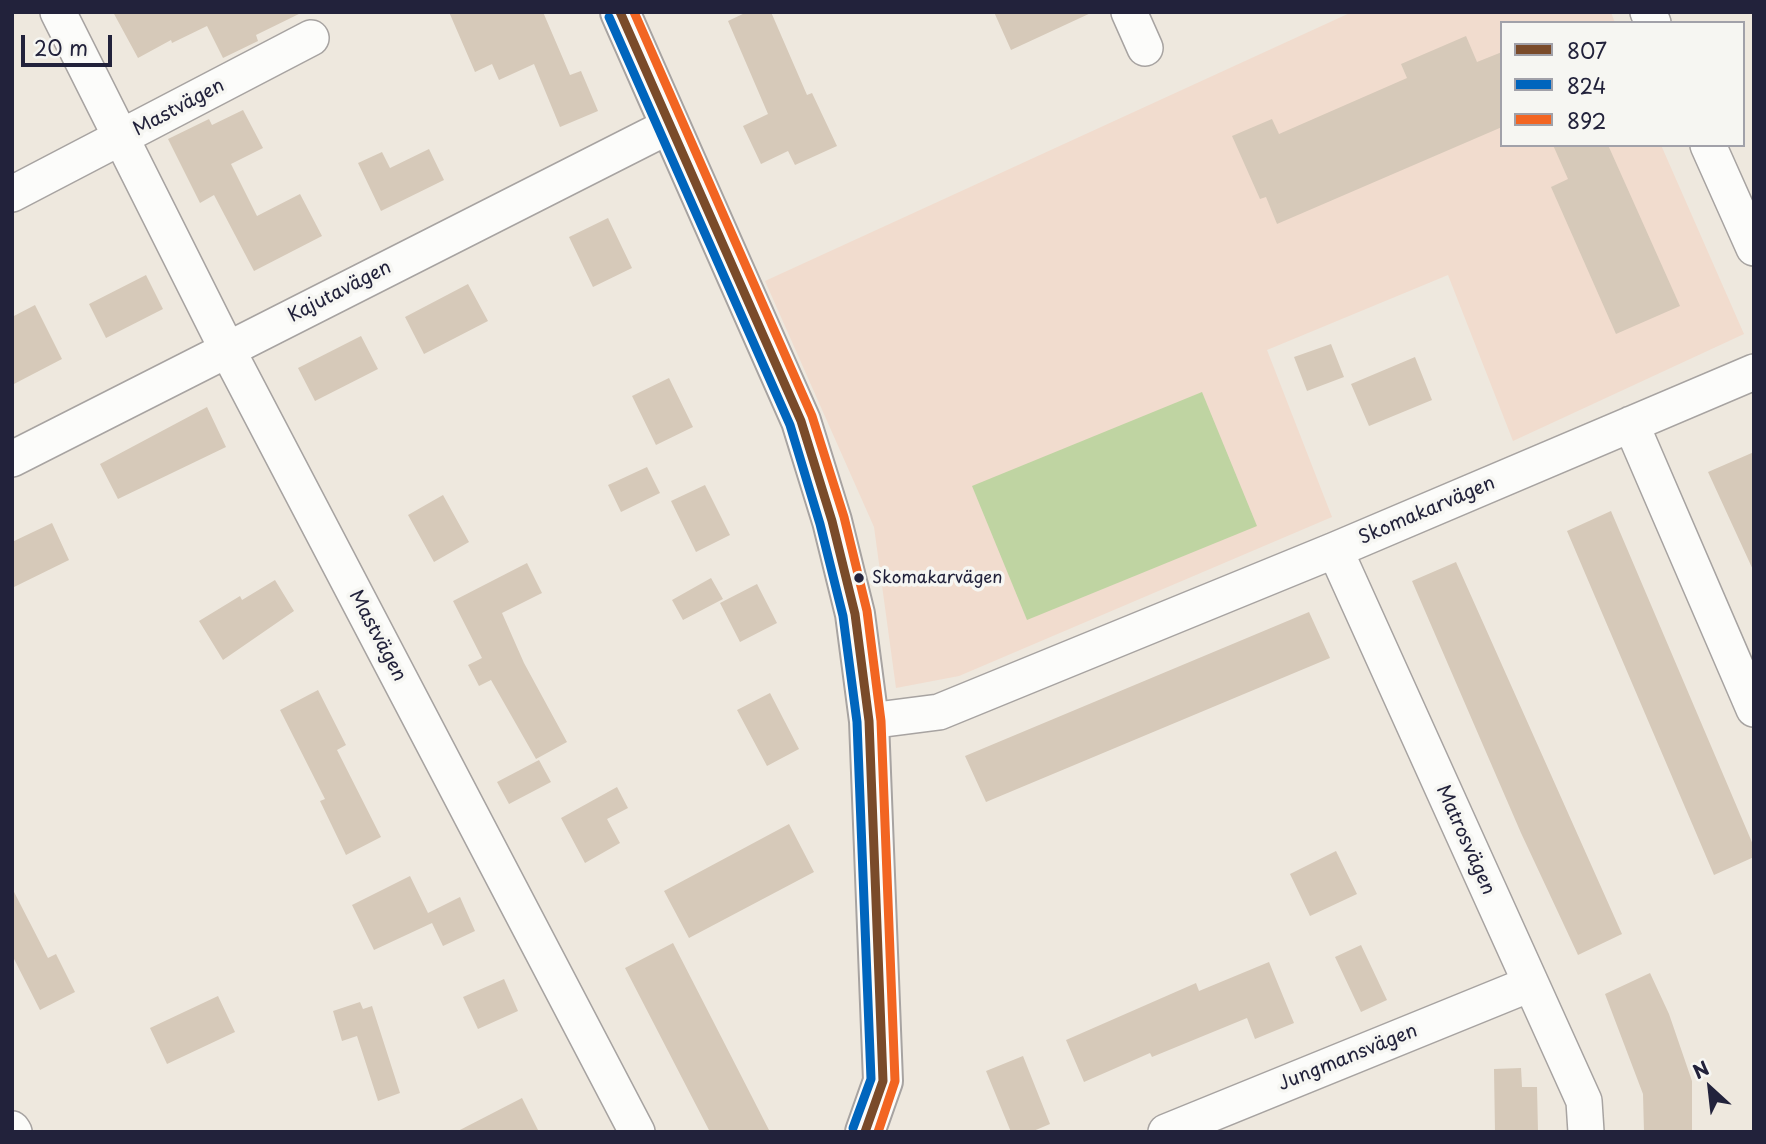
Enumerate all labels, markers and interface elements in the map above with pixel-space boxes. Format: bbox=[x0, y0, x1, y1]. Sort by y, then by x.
scale bar bbox=[24, 21, 116, 65]
legend bbox=[1500, 21, 1745, 147]
text: 20 m bbox=[34, 31, 88, 63]
text: 807 bbox=[1567, 34, 1607, 66]
text: 824 bbox=[1567, 69, 1606, 101]
street label: Mastvägen bbox=[130, 74, 228, 142]
text: 892 bbox=[1567, 104, 1606, 136]
street label: Kajutavägen bbox=[285, 256, 395, 328]
street label: Skomakarvägen bbox=[1355, 472, 1499, 550]
place label: Skomakarvägen bbox=[872, 568, 1003, 588]
marker: Skomakarvägen bbox=[852, 571, 866, 585]
street label: Mastvägen bbox=[343, 587, 411, 685]
street label: Matrosvägen bbox=[1431, 782, 1499, 898]
street label: Jungmansvägen bbox=[1275, 1020, 1421, 1096]
north arrow bbox=[1675, 1053, 1745, 1123]
text: N bbox=[1687, 1053, 1714, 1085]

